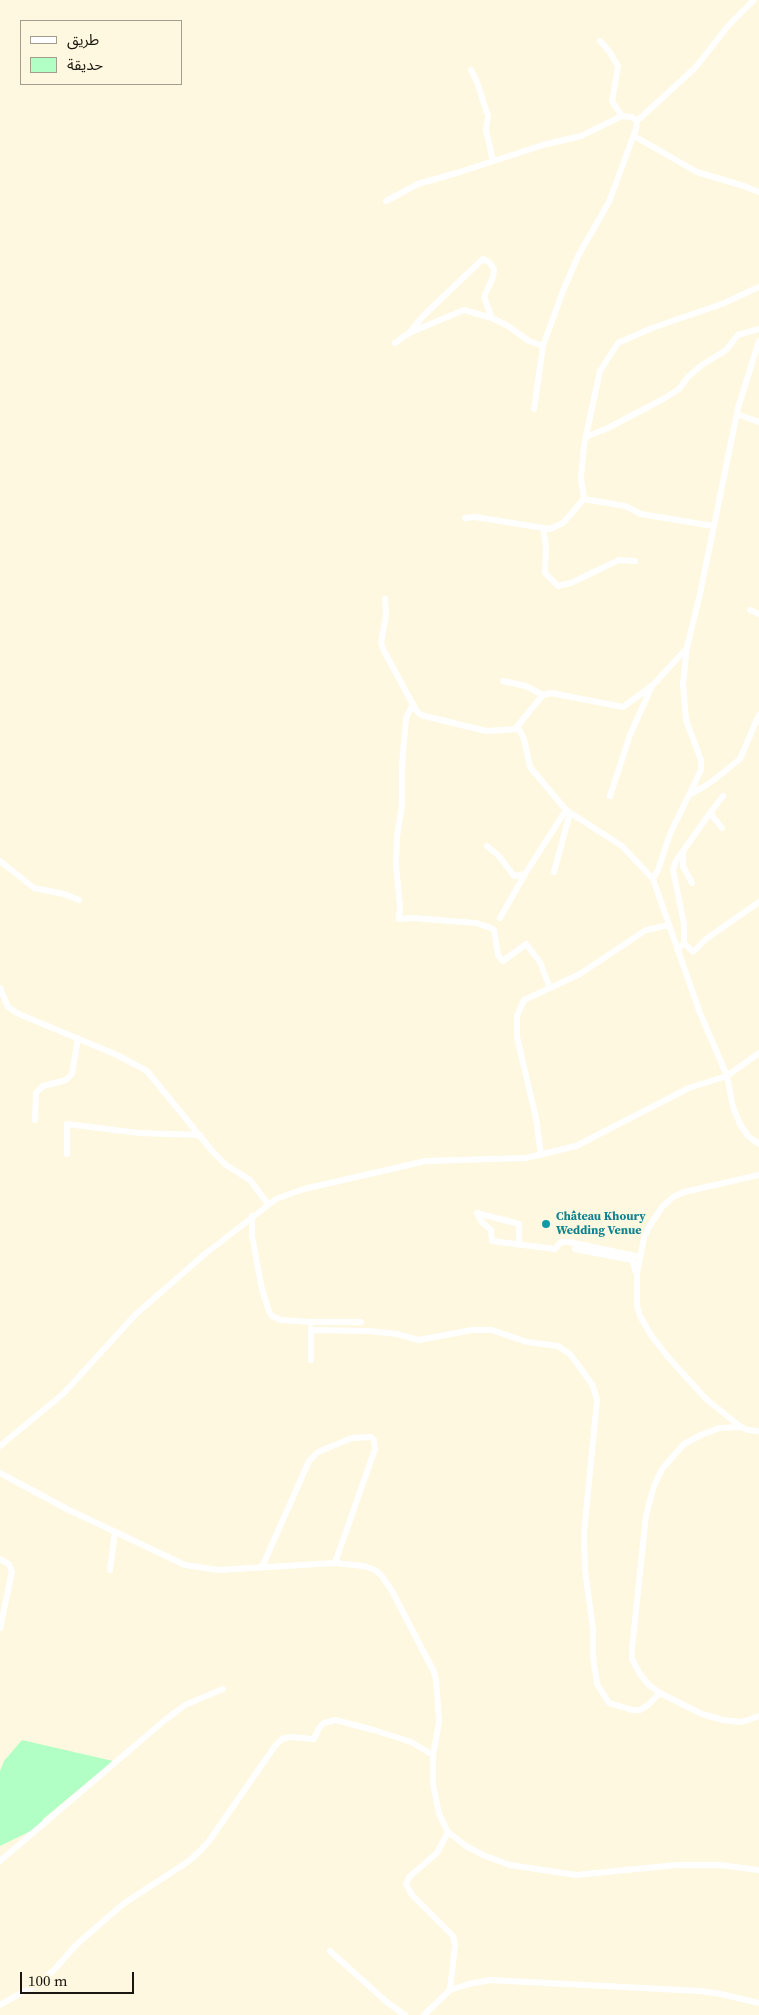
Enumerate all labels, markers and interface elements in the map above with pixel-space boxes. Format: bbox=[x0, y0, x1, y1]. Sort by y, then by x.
legend bbox=[20, 20, 182, 85]
text: طريق bbox=[67, 29, 99, 50]
text: حديقة bbox=[67, 54, 103, 75]
place label: Château Khoury Wedding Venue bbox=[556, 1210, 646, 1238]
marker: Château Khoury Wedding Venue bbox=[540, 1218, 552, 1230]
scale bar bbox=[22, 1962, 136, 1994]
text: 100 m bbox=[28, 1970, 68, 1991]

